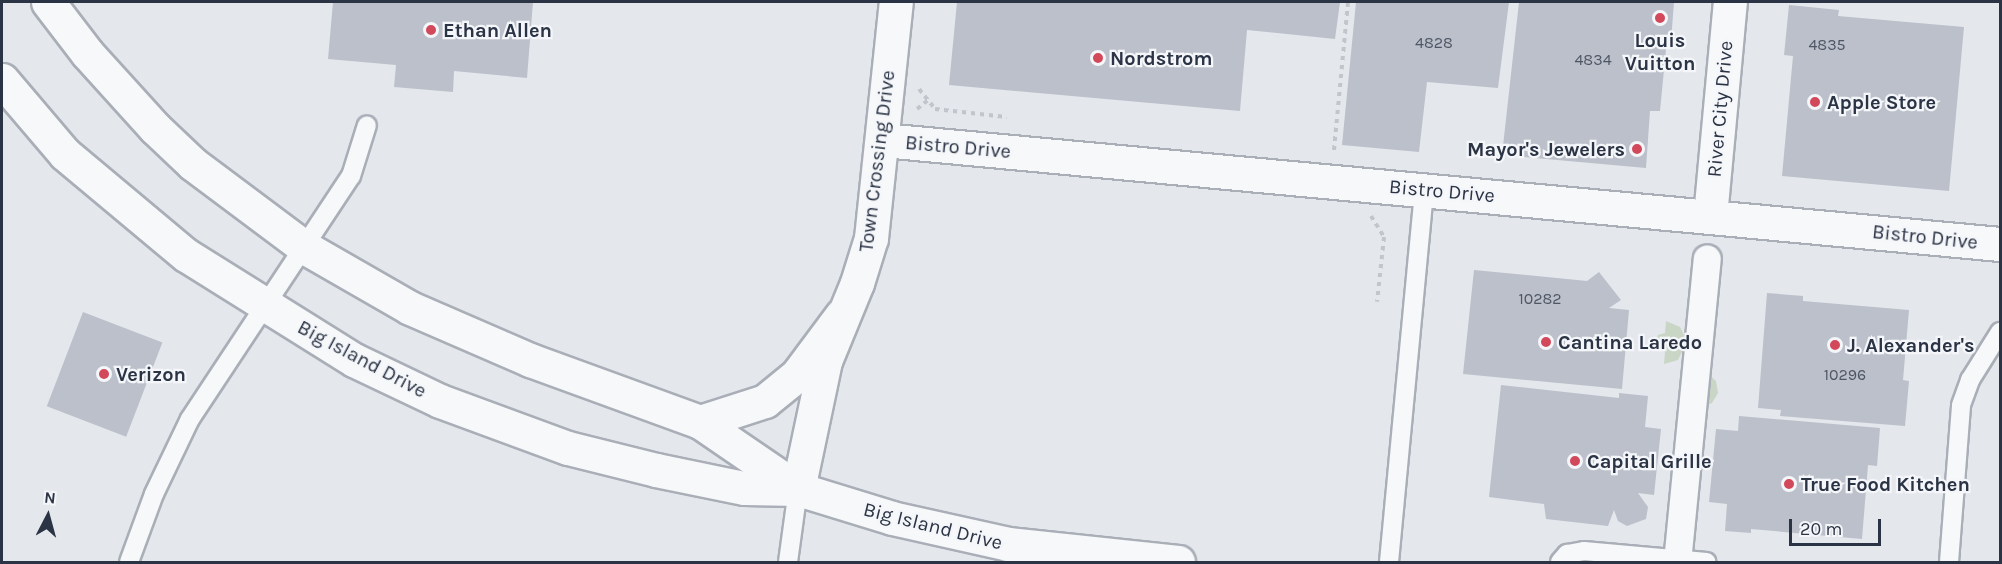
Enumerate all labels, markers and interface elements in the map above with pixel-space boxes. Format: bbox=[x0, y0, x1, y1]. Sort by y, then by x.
marker: Louis Vuitton bbox=[1653, 11, 1667, 25]
place label: Ethan Allen bbox=[443, 18, 552, 42]
marker: Ethan Allen bbox=[424, 23, 438, 37]
place label: Louis Vuitton bbox=[1625, 28, 1695, 75]
house number: 4828 bbox=[1415, 33, 1453, 53]
house number: 4835 bbox=[1808, 35, 1846, 55]
street label: River City Drive bbox=[1702, 40, 1738, 178]
place label: Nordstrom bbox=[1110, 46, 1212, 70]
house number: 4834 bbox=[1574, 50, 1612, 70]
marker: Nordstrom bbox=[1091, 51, 1105, 65]
street label: Town Crossing Drive bbox=[854, 69, 900, 253]
place label: Apple Store bbox=[1827, 90, 1936, 114]
marker: Apple Store bbox=[1808, 95, 1822, 109]
street label: Bistro Drive bbox=[904, 130, 1012, 164]
place label: Mayor's Jewelers bbox=[1467, 137, 1625, 161]
marker: Mayor's Jewelers bbox=[1630, 142, 1644, 156]
street label: Bistro Drive bbox=[1388, 174, 1496, 208]
street label: Bistro Drive bbox=[1871, 220, 1979, 254]
house number: 10282 bbox=[1518, 289, 1562, 309]
street label: Big Island Drive bbox=[293, 315, 431, 403]
place label: Cantina Laredo bbox=[1558, 330, 1702, 354]
place label: J. Alexander's bbox=[1847, 333, 1975, 357]
marker: Cantina Laredo bbox=[1539, 335, 1553, 349]
marker: J. Alexander's bbox=[1828, 338, 1842, 352]
place label: Verizon bbox=[116, 362, 186, 386]
house number: 10296 bbox=[1824, 365, 1866, 385]
marker: Verizon bbox=[97, 367, 111, 381]
place label: Capital Grille bbox=[1587, 449, 1712, 473]
marker: Capital Grille bbox=[1568, 454, 1582, 468]
place label: True Food Kitchen bbox=[1801, 472, 1970, 496]
marker: True Food Kitchen bbox=[1782, 477, 1796, 491]
north arrow bbox=[18, 486, 78, 546]
text: N bbox=[43, 488, 57, 508]
street label: Big Island Drive bbox=[861, 497, 1005, 555]
scale bar bbox=[1792, 507, 1884, 545]
text: 20 m bbox=[1800, 518, 1842, 540]

